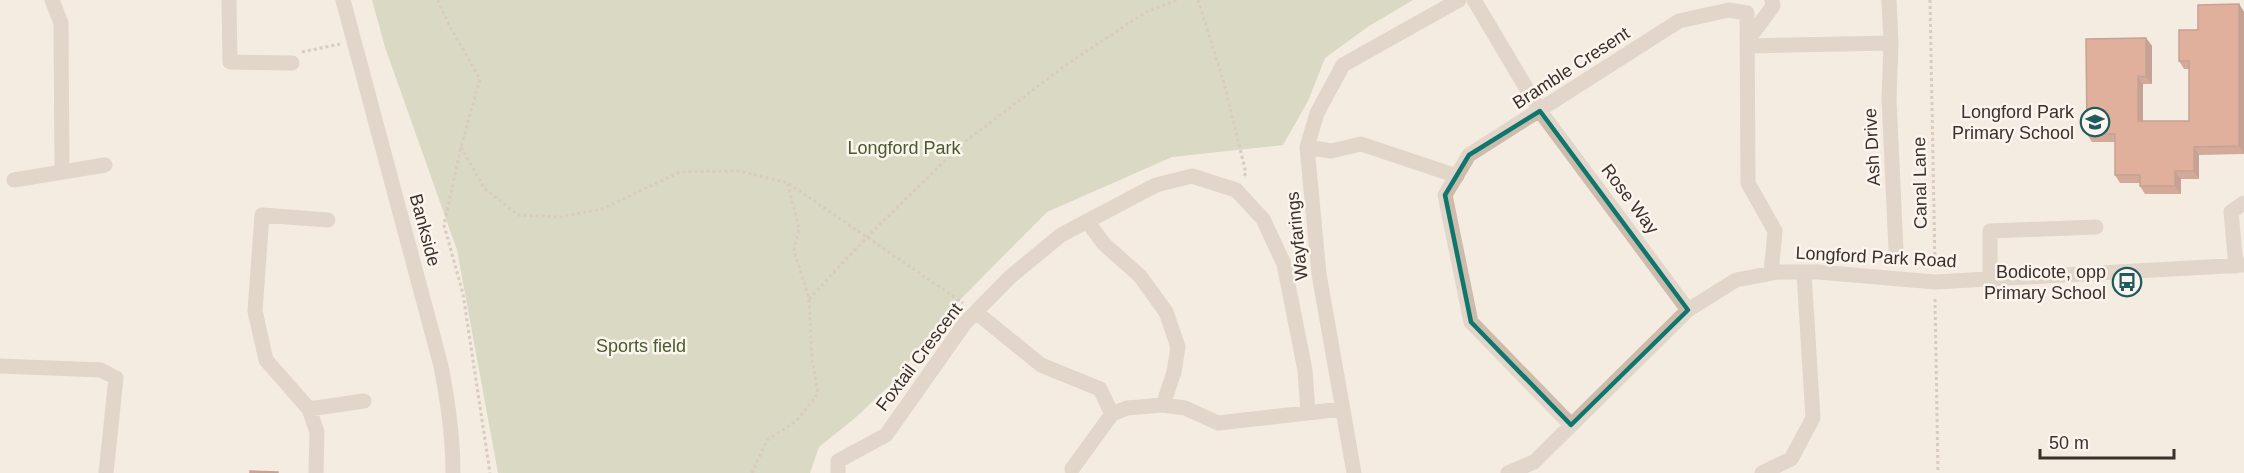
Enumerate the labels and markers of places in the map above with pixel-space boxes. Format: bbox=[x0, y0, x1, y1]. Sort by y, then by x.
place label: Longford Park Primary School bbox=[1952, 102, 2075, 143]
school or university icon: Longford Park Primary School bbox=[2079, 106, 2111, 138]
place label: Bodicote, opp Primary School bbox=[1984, 262, 2106, 303]
bus stop icon: Bodicote, opp Primary School bbox=[2111, 266, 2143, 298]

